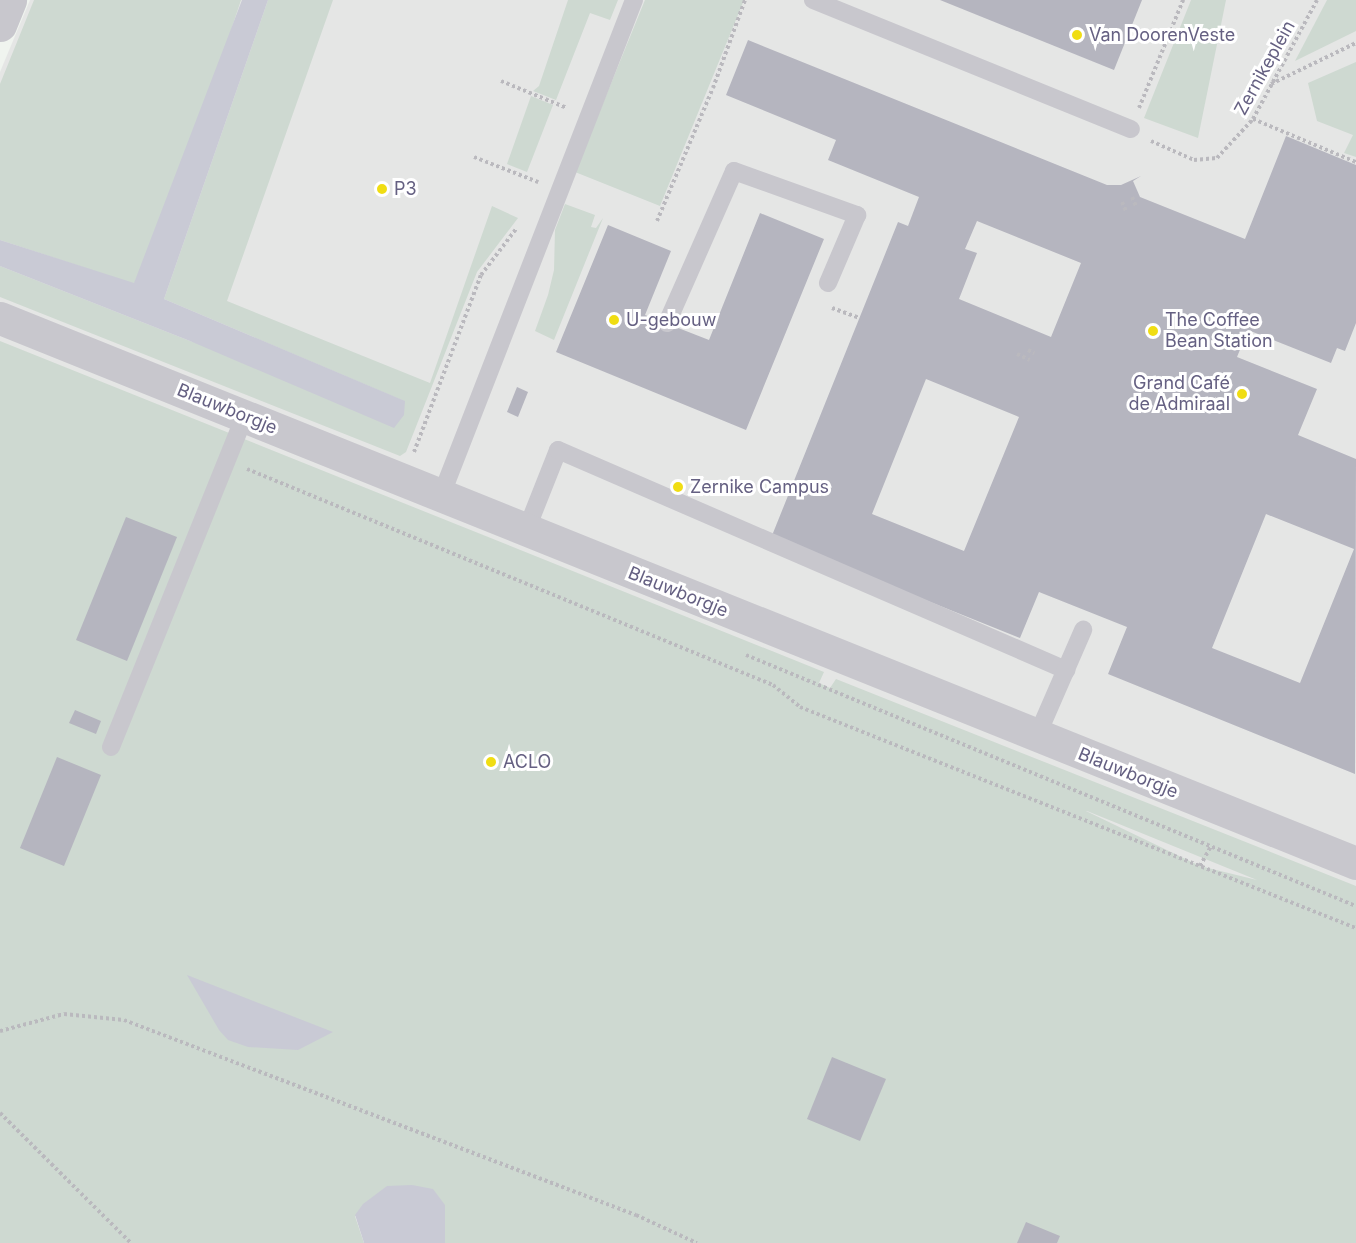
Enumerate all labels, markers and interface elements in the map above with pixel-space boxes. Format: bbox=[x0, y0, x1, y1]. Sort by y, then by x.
street label: Zernikeplein bbox=[1230, 17, 1300, 119]
place label: Van DoorenVeste bbox=[1089, 24, 1235, 46]
marker: Van DoorenVeste bbox=[1070, 28, 1084, 42]
place label: P3 bbox=[394, 178, 417, 200]
marker: P3 bbox=[375, 182, 389, 196]
place label: U-gebouw bbox=[626, 309, 716, 331]
place label: The Coffee Bean Station bbox=[1165, 310, 1273, 352]
marker: U-gebouw bbox=[607, 313, 621, 327]
marker: The Coffee Bean Station bbox=[1146, 324, 1160, 338]
place label: Grand Café de Admiraal bbox=[1129, 373, 1230, 416]
street label: Blauwborgje bbox=[174, 379, 280, 439]
marker: Grand Café de Admiraal bbox=[1235, 387, 1249, 401]
place label: Zernike Campus bbox=[690, 476, 829, 498]
marker: Zernike Campus bbox=[671, 480, 685, 494]
street label: Blauwborgje bbox=[625, 562, 731, 622]
street label: Blauwborgje bbox=[1075, 743, 1181, 803]
place label: ACLO bbox=[503, 751, 551, 773]
marker: ACLO bbox=[484, 755, 498, 769]

